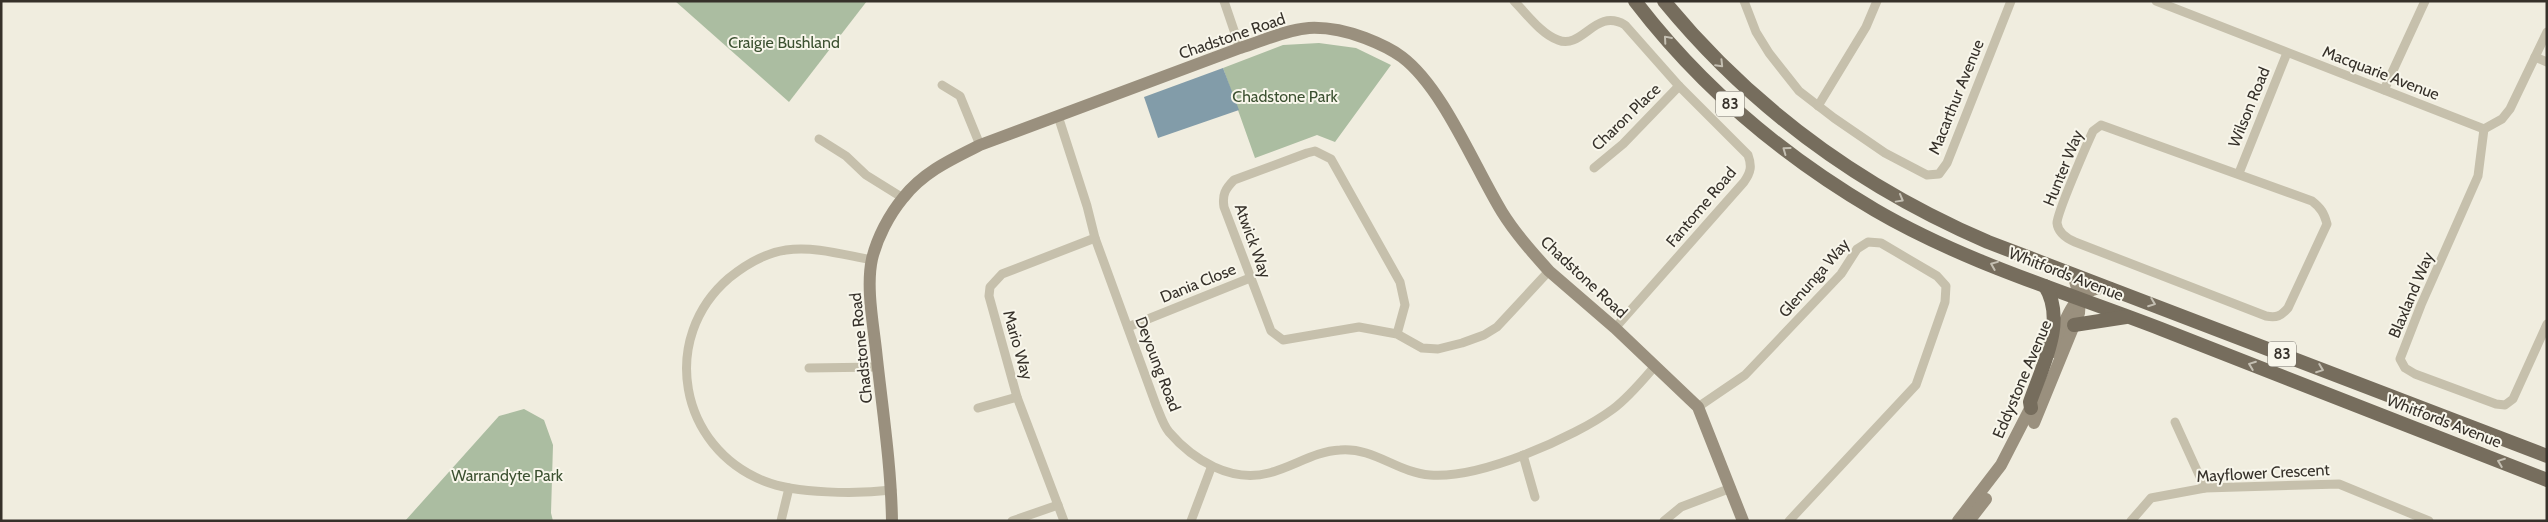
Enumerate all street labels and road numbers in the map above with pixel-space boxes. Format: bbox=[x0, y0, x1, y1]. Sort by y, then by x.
street label: Chadstone Road bbox=[1176, 9, 1288, 63]
street label: Macarthur Avenue bbox=[1924, 37, 1988, 157]
street label: Macquarie Avenue bbox=[2320, 42, 2442, 104]
street label: Wilson Road bbox=[2224, 64, 2274, 150]
street label: Charon Place bbox=[1588, 80, 1664, 154]
road number: 83 bbox=[1716, 92, 1744, 116]
street label: Hunter Way bbox=[2039, 127, 2087, 209]
street label: Fantome Road bbox=[1662, 163, 1740, 251]
street label: Atwick Way bbox=[1231, 201, 1275, 281]
street label: Chadstone Road bbox=[1537, 232, 1631, 322]
street label: Glenunga Way bbox=[1775, 235, 1853, 321]
street label: Whitfords Avenue bbox=[2006, 243, 2126, 305]
street label: Blaxland Way bbox=[2384, 249, 2438, 341]
street label: Dania Close bbox=[1157, 259, 1239, 307]
street label: Chadstone Road bbox=[846, 292, 876, 404]
street label: Mario Way bbox=[999, 308, 1037, 382]
street label: Deyoung Road bbox=[1131, 314, 1185, 414]
street label: Eddystone Avenue bbox=[1989, 317, 2055, 441]
road number: 83 bbox=[2268, 342, 2296, 366]
street label: Whitfords Avenue bbox=[2384, 390, 2504, 452]
street label: Mayflower Crescent bbox=[2196, 460, 2331, 486]

